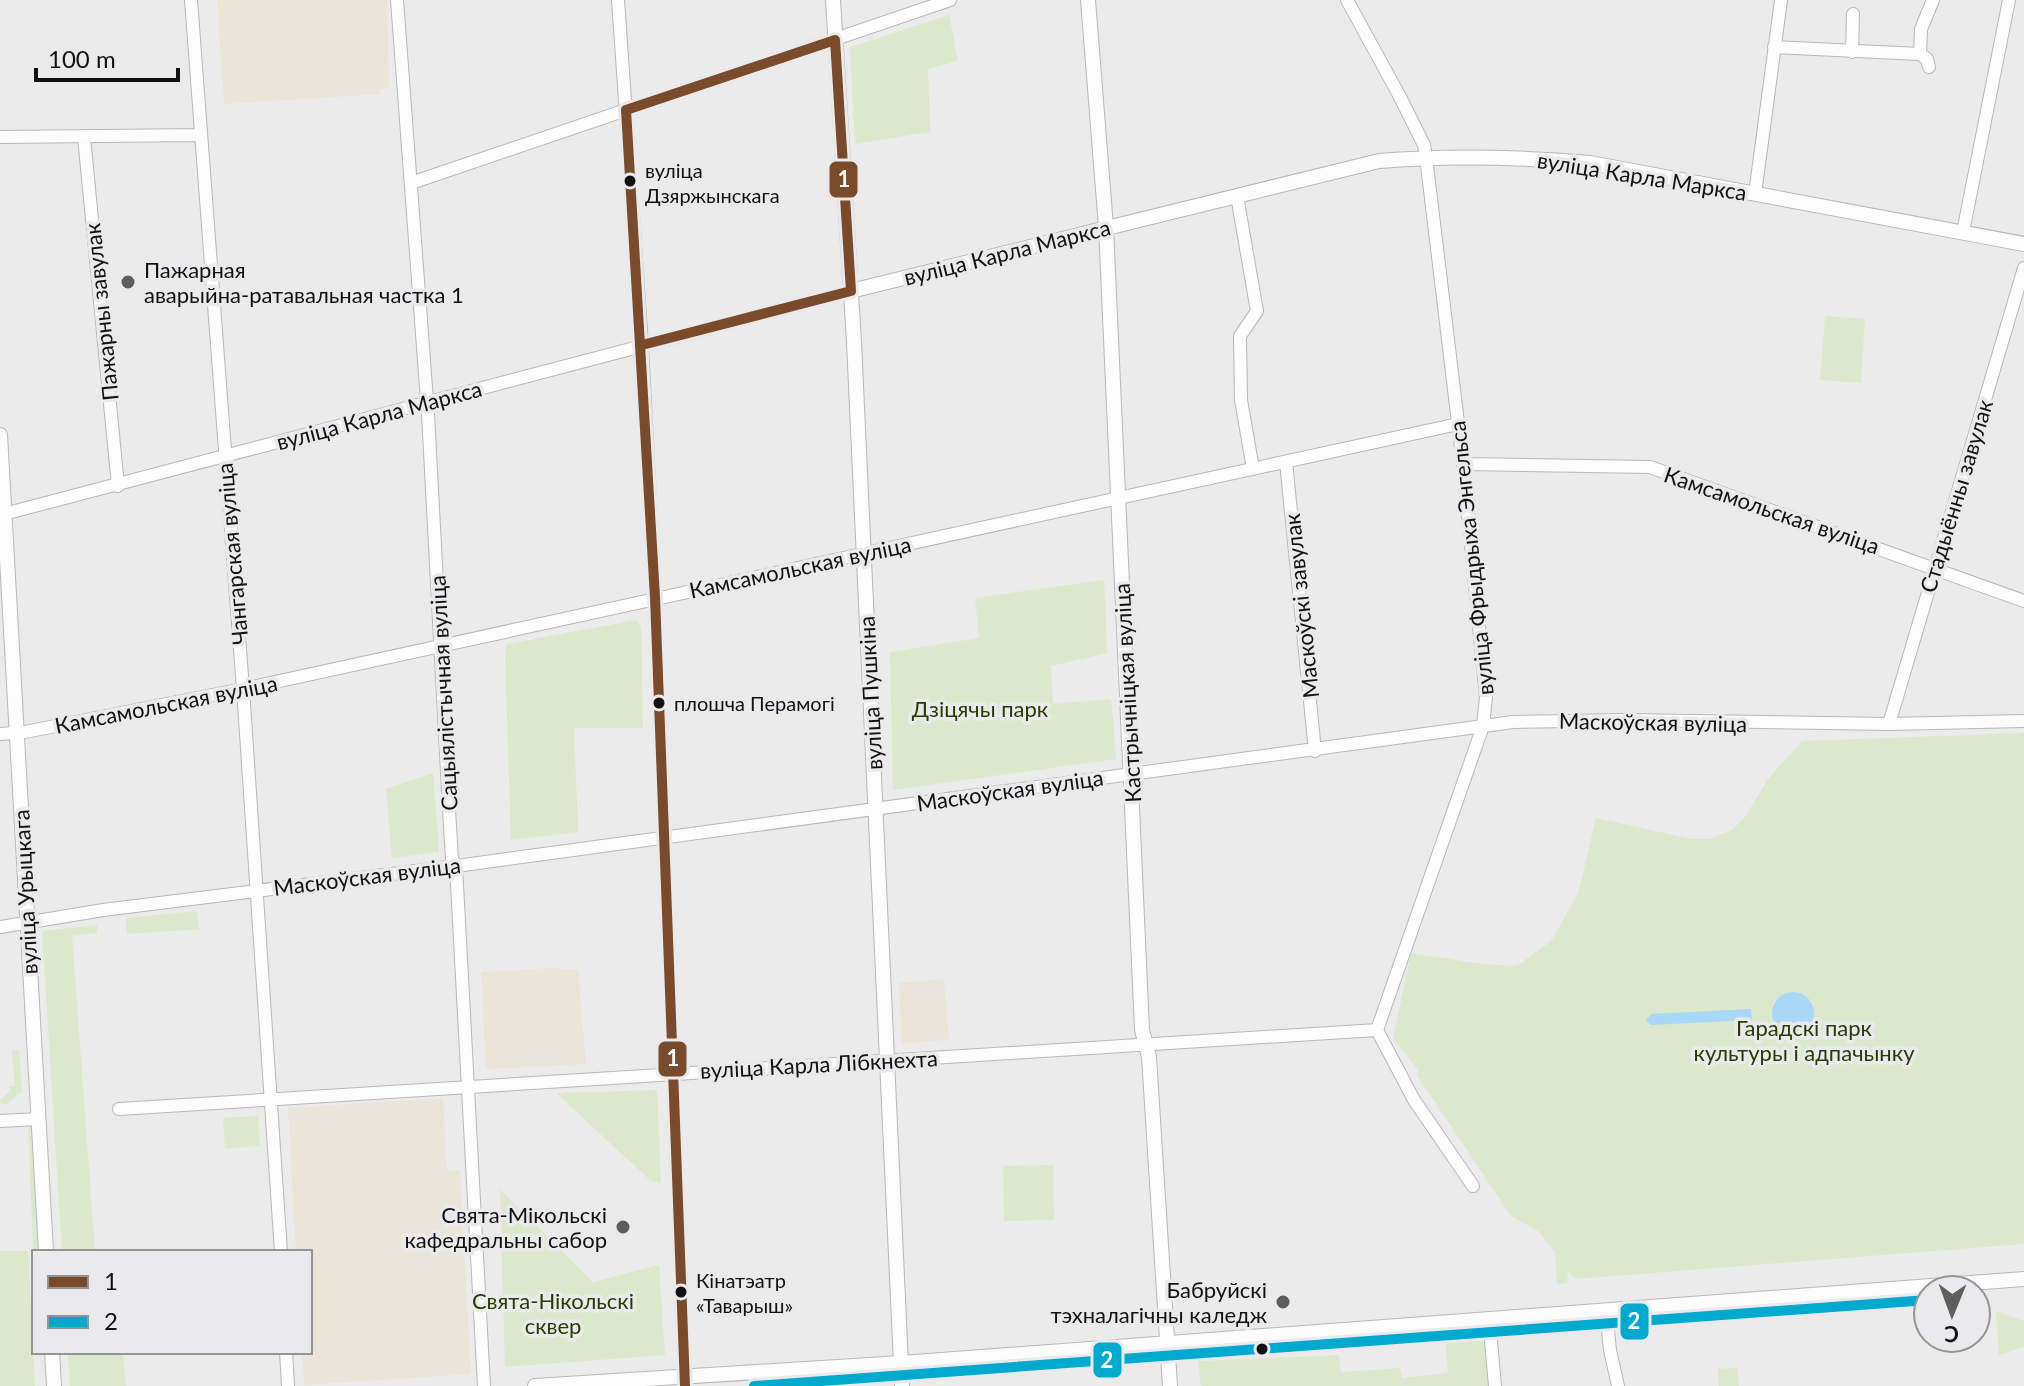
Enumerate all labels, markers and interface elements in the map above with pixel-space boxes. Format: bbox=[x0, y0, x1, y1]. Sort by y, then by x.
scale bar bbox=[36, 32, 178, 82]
text: 100 m bbox=[48, 44, 116, 73]
street label: вуліца Карла Маркса bbox=[1535, 146, 1749, 206]
place label: вуліца Дзяржынскага bbox=[645, 158, 780, 207]
line badge: 1 bbox=[828, 160, 859, 199]
text: 1 bbox=[838, 165, 850, 192]
marker: вуліца Дзяржынскага bbox=[622, 173, 638, 189]
street label: вуліца Карла Маркса bbox=[901, 213, 1113, 291]
street label: Пажарны завулак bbox=[78, 221, 124, 402]
place label: Пажарная аварыйна-ратавальная частка 1 bbox=[144, 256, 464, 308]
marker: Пажарная аварыйна-ратавальная частка 1 bbox=[119, 273, 137, 291]
street label: вуліца Карла Маркса bbox=[273, 375, 485, 455]
street label: Стадыённы завулак bbox=[1914, 396, 1998, 596]
street label: вуліца Фрыдрыха Энгельса bbox=[1443, 420, 1499, 696]
street label: Камсамольская вуліца bbox=[1661, 460, 1883, 560]
street label: Чангарская вуліца bbox=[211, 462, 253, 646]
street label: Маскоўскі завулак bbox=[1278, 512, 1324, 700]
street label: Камсамольская вуліца bbox=[687, 530, 913, 604]
street label: Сацыялістычная вуліца bbox=[423, 575, 463, 811]
street label: Кастрычніцкая вуліца bbox=[1108, 583, 1146, 803]
street label: вуліца Пушкіна bbox=[852, 615, 888, 771]
street label: Камсамольская вуліца bbox=[52, 669, 280, 739]
place label: плошча Перамогі bbox=[674, 691, 835, 715]
marker: плошча Перамогі bbox=[651, 695, 667, 711]
park label: Дзіцячы парк bbox=[912, 695, 1049, 722]
street label: Маскоўская вуліца bbox=[1559, 707, 1747, 737]
street label: Маскоўская вуліца bbox=[915, 764, 1105, 816]
street label: вуліца Урыцкага bbox=[7, 809, 43, 975]
street label: Маскоўская вуліца bbox=[272, 851, 462, 901]
park label: Гарадскі парк культуры і адпачынку bbox=[1694, 1014, 1915, 1066]
line badge: 1 bbox=[657, 1040, 688, 1078]
text: 1 bbox=[667, 1044, 679, 1071]
street label: вуліца Карла Лібкнехта bbox=[699, 1044, 939, 1084]
place label: Свята-Мікольскі кафедральны сабор bbox=[404, 1201, 607, 1253]
marker: Свята-Мікольскі кафедральны сабор bbox=[614, 1218, 632, 1236]
legend bbox=[32, 1250, 312, 1354]
text: 1 bbox=[104, 1266, 118, 1295]
place label: Кінатэатр «Таварыш» bbox=[696, 1268, 793, 1317]
north arrow bbox=[1912, 1274, 1992, 1354]
place label: Бабруйскі тэхналагічны каледж bbox=[1050, 1276, 1268, 1328]
marker: Кінатэатр «Таварыш» bbox=[673, 1284, 689, 1300]
park label: Свята-Нікольскі сквер bbox=[472, 1287, 634, 1339]
marker: Бабруйскі тэхналагічны каледж bbox=[1274, 1293, 1292, 1311]
line badge: 2 bbox=[1619, 1302, 1650, 1341]
text: 2 bbox=[104, 1306, 118, 1335]
text: 2 bbox=[1628, 1307, 1640, 1334]
text: С bbox=[1944, 1321, 1959, 1348]
line badge: 2 bbox=[1092, 1341, 1123, 1379]
unlabelled marker bbox=[1254, 1341, 1270, 1357]
text: 2 bbox=[1101, 1346, 1113, 1373]

